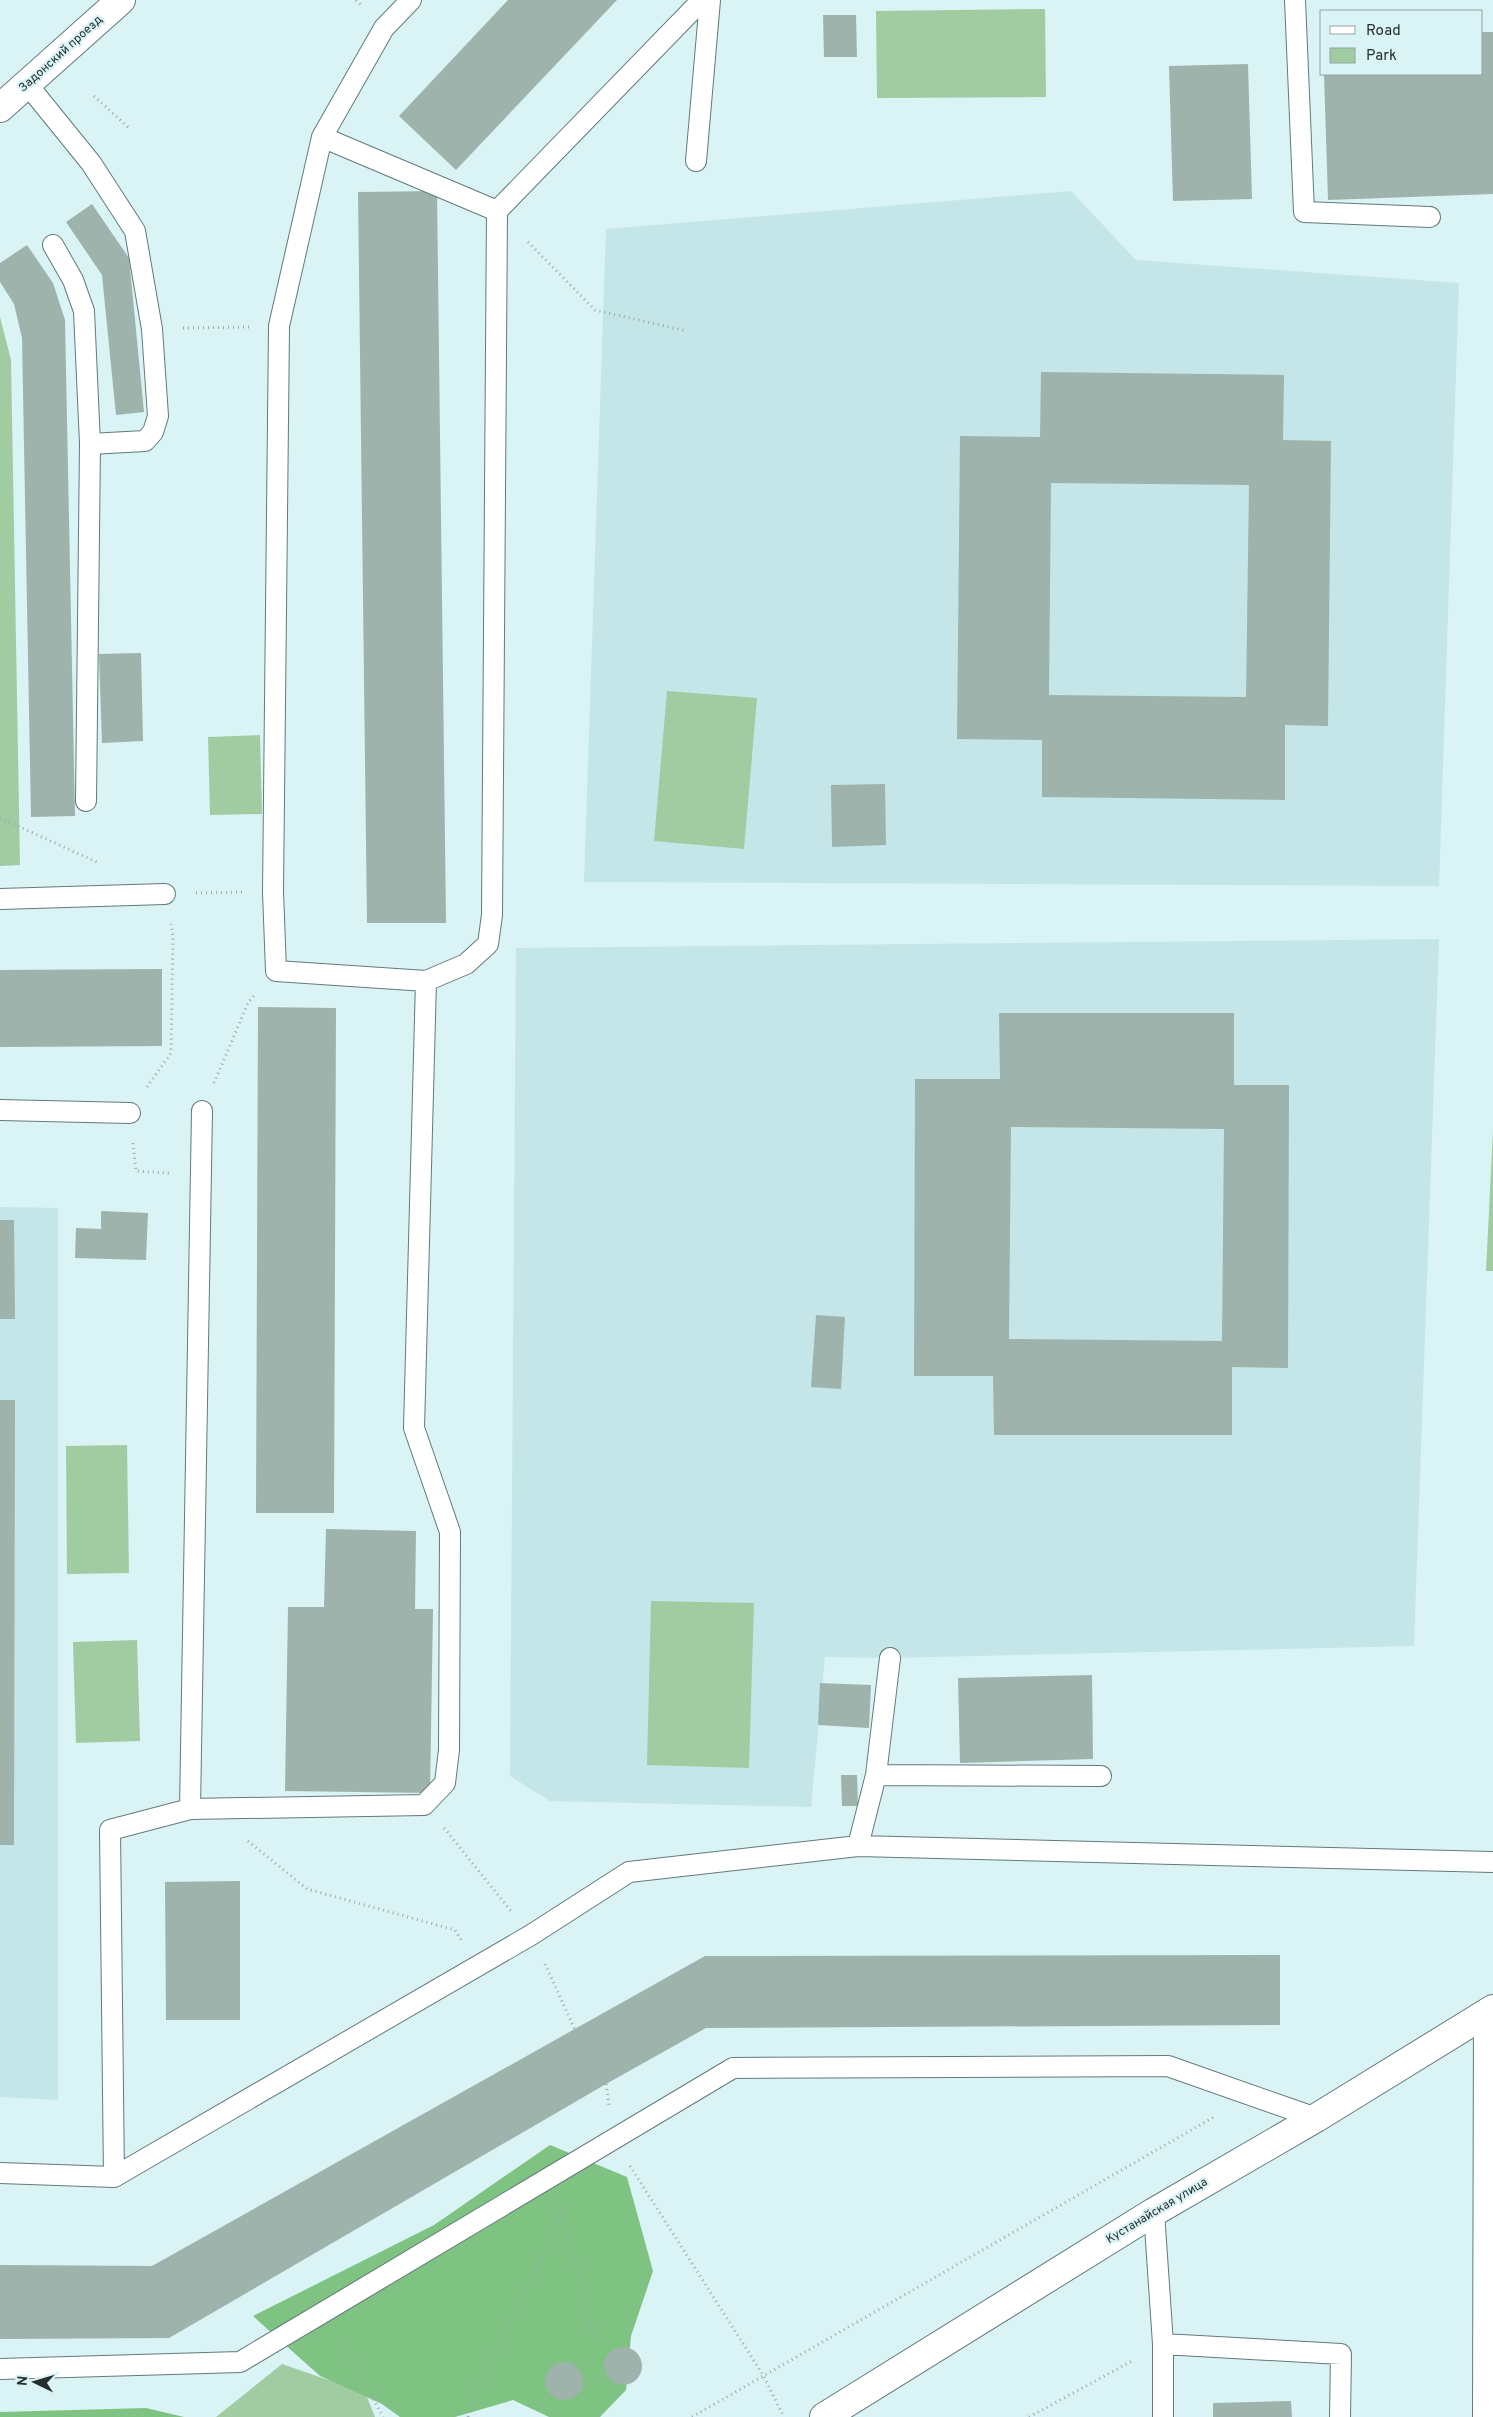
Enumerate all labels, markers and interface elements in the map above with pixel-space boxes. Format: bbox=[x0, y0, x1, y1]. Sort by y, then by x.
legend bbox=[1320, 10, 1483, 75]
street label: Задонский проезд bbox=[16, 12, 106, 96]
text: Road bbox=[1366, 22, 1401, 41]
text: Park bbox=[1366, 47, 1397, 66]
street label: Кустанайская улица bbox=[1103, 2174, 1211, 2248]
north arrow bbox=[10, 2357, 60, 2407]
text: N bbox=[15, 2375, 32, 2387]

